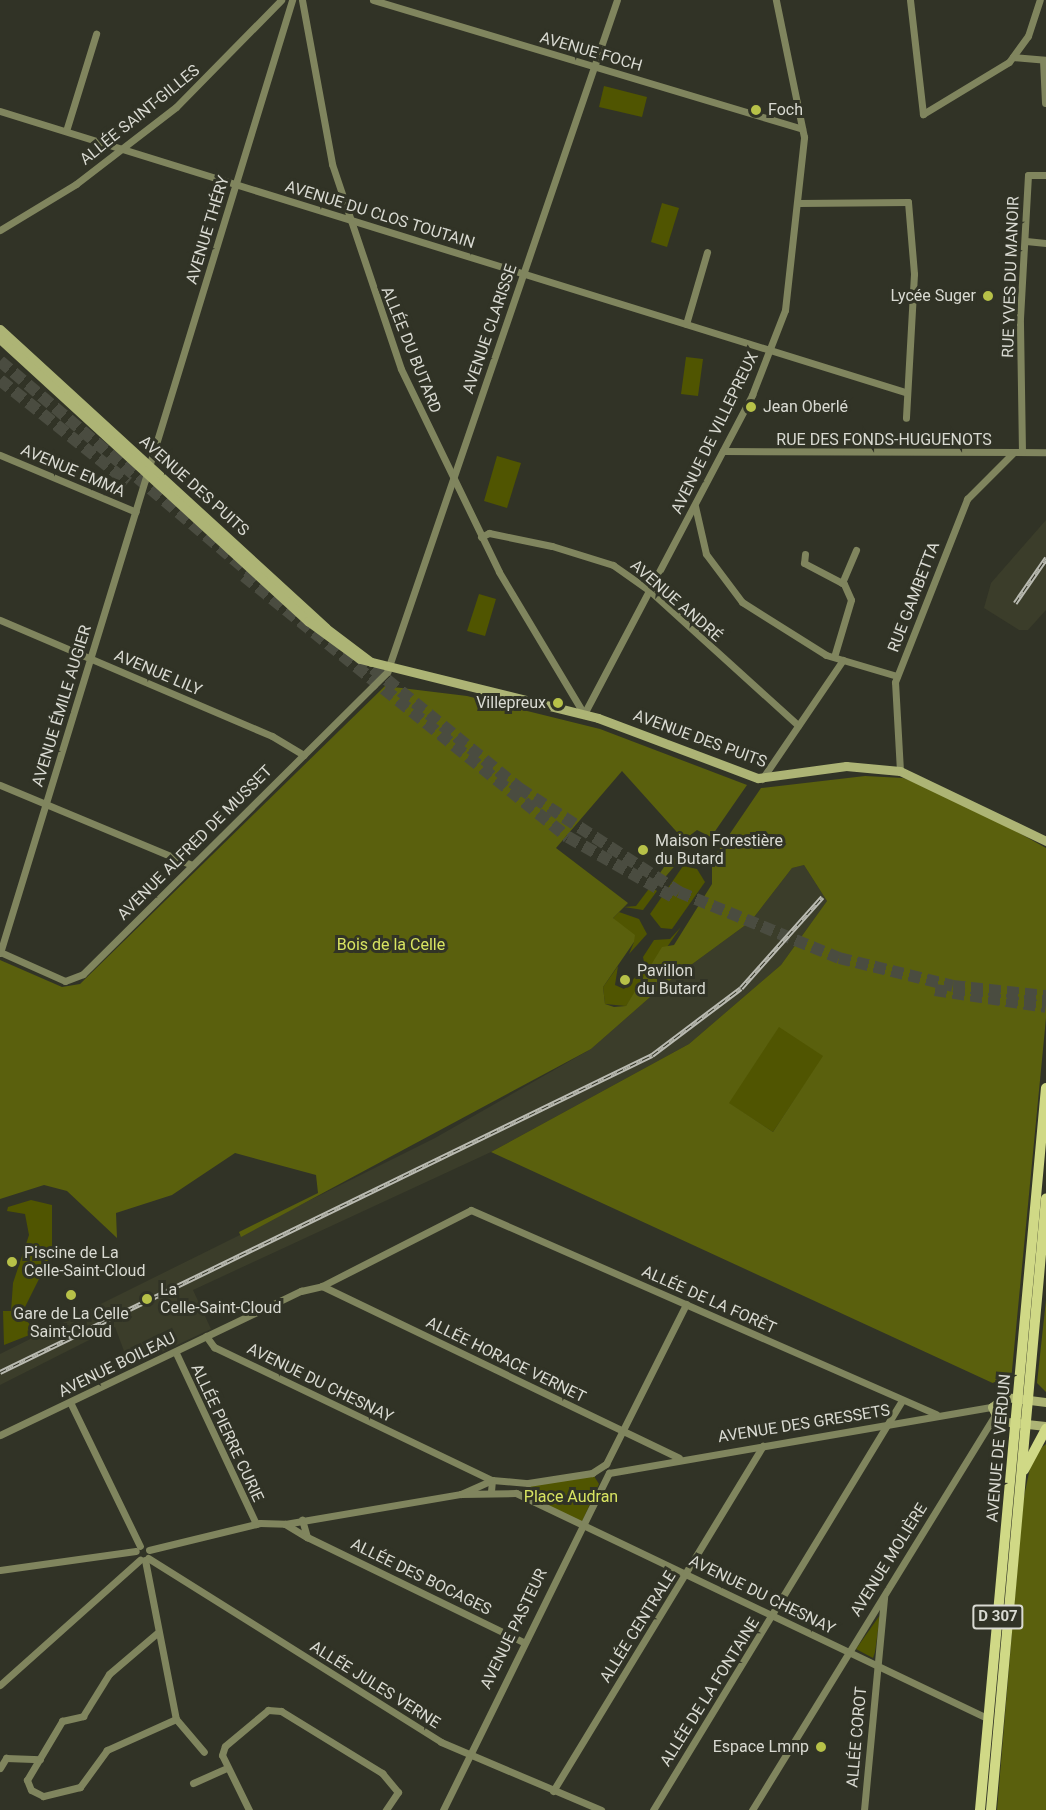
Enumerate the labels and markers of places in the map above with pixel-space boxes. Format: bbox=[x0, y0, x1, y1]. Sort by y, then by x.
place label: Foch bbox=[768, 100, 803, 120]
marker: Foch bbox=[749, 103, 763, 117]
place label: Lycée Suger bbox=[890, 286, 976, 306]
marker: Lycée Suger bbox=[981, 289, 995, 303]
place label: Jean Oberlé bbox=[763, 397, 848, 417]
marker: Jean Oberlé bbox=[744, 400, 758, 414]
place label: Villepreux bbox=[476, 693, 546, 713]
marker: Villepreux bbox=[551, 696, 565, 710]
place label: Maison Forestière du Butard bbox=[655, 831, 783, 869]
marker: Maison Forestière du Butard bbox=[636, 843, 650, 857]
place label: Pavillon du Butard bbox=[637, 961, 706, 999]
marker: Pavillon du Butard bbox=[618, 973, 632, 987]
place label: Piscine de La Celle-Saint-Cloud bbox=[24, 1243, 145, 1281]
marker: Piscine de La Celle-Saint-Cloud bbox=[5, 1255, 19, 1269]
place label: La Celle-Saint-Cloud bbox=[160, 1280, 281, 1318]
marker: Gare de La Celle Saint-Cloud bbox=[64, 1288, 78, 1302]
marker: La Celle-Saint-Cloud bbox=[138, 1290, 156, 1308]
place label: Gare de La Celle Saint-Cloud bbox=[13, 1304, 129, 1342]
place label: Espace Lmnp bbox=[713, 1737, 809, 1757]
marker: Espace Lmnp bbox=[814, 1740, 828, 1754]

